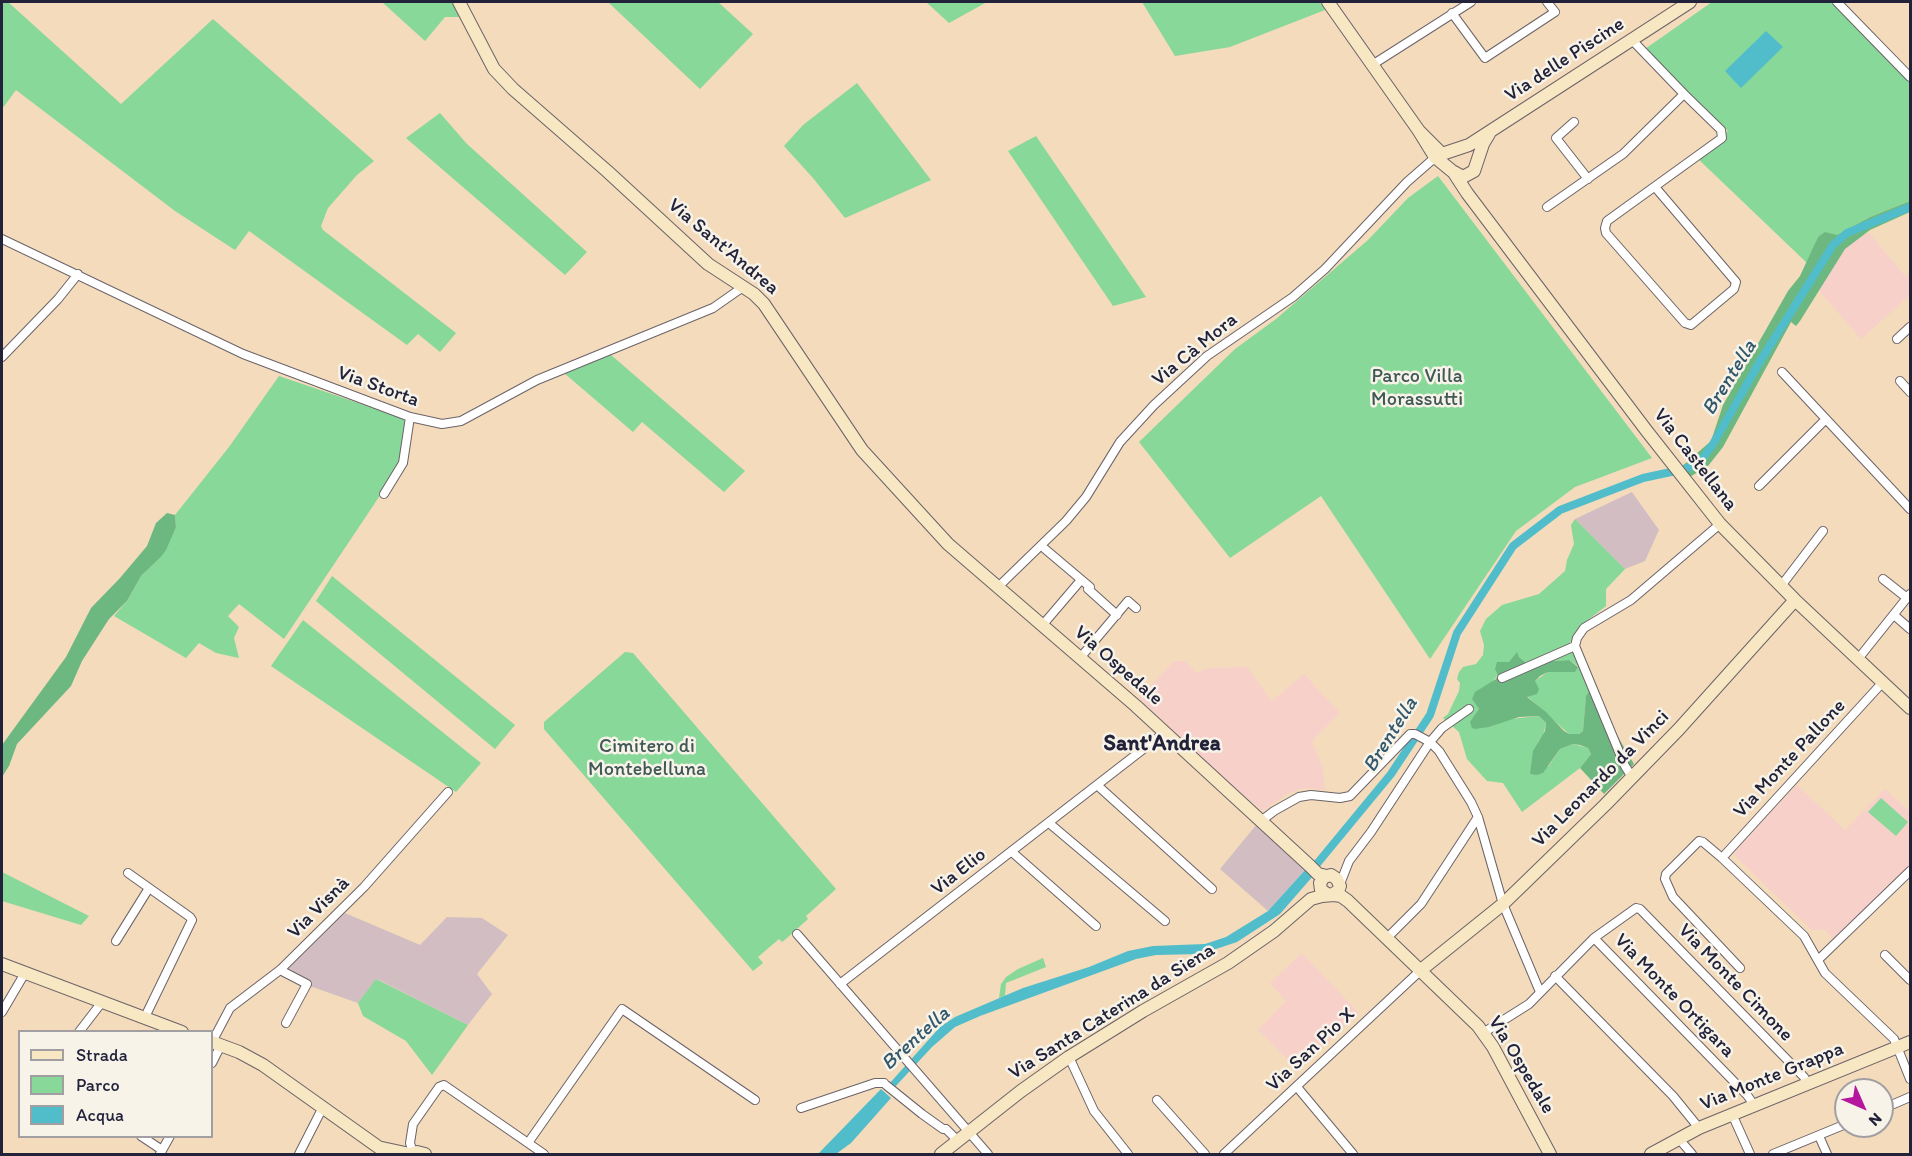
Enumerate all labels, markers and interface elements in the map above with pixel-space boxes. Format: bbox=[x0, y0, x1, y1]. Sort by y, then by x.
street label: Via delle Piscine bbox=[1501, 12, 1629, 108]
street label: Via Sant'Andrea bbox=[663, 194, 783, 300]
street label: Via Cà Mora bbox=[1148, 308, 1242, 392]
water label: Brentella bbox=[1697, 336, 1763, 420]
street label: Via Storta bbox=[334, 361, 422, 413]
park label: Parco Villa Morassutti bbox=[1371, 365, 1463, 412]
street label: Via Castellana bbox=[1648, 404, 1742, 516]
street label: Via Ospedale bbox=[1069, 621, 1167, 711]
water label: Brentella bbox=[1358, 693, 1424, 777]
street label: Via Monte Pallone bbox=[1729, 695, 1851, 823]
street label: Via Leonardo da Vinci bbox=[1527, 705, 1675, 853]
district label: Sant'Andrea bbox=[1104, 731, 1220, 757]
park label: Cimitero di Montebelluna bbox=[588, 735, 706, 782]
street label: Via Elio bbox=[927, 843, 991, 901]
street label: Via Visnà bbox=[283, 872, 355, 944]
street label: Via Monte Cimone bbox=[1672, 919, 1798, 1047]
street label: Via Monte Ortigara bbox=[1609, 929, 1739, 1063]
street label: Via Santa Caterina da Siena bbox=[1004, 939, 1220, 1085]
water label: Brentella bbox=[876, 1002, 956, 1076]
street label: Via San Pio X bbox=[1262, 1003, 1360, 1097]
street label: Via Ospedale bbox=[1482, 1012, 1560, 1118]
legend bbox=[18, 1030, 213, 1138]
street label: Via Monte Grappa bbox=[1697, 1037, 1847, 1117]
text: Strada bbox=[76, 1044, 128, 1066]
text: Parco bbox=[76, 1074, 120, 1096]
north arrow bbox=[1834, 1078, 1894, 1138]
text: Acqua bbox=[76, 1104, 124, 1126]
text: N bbox=[1865, 1109, 1886, 1130]

